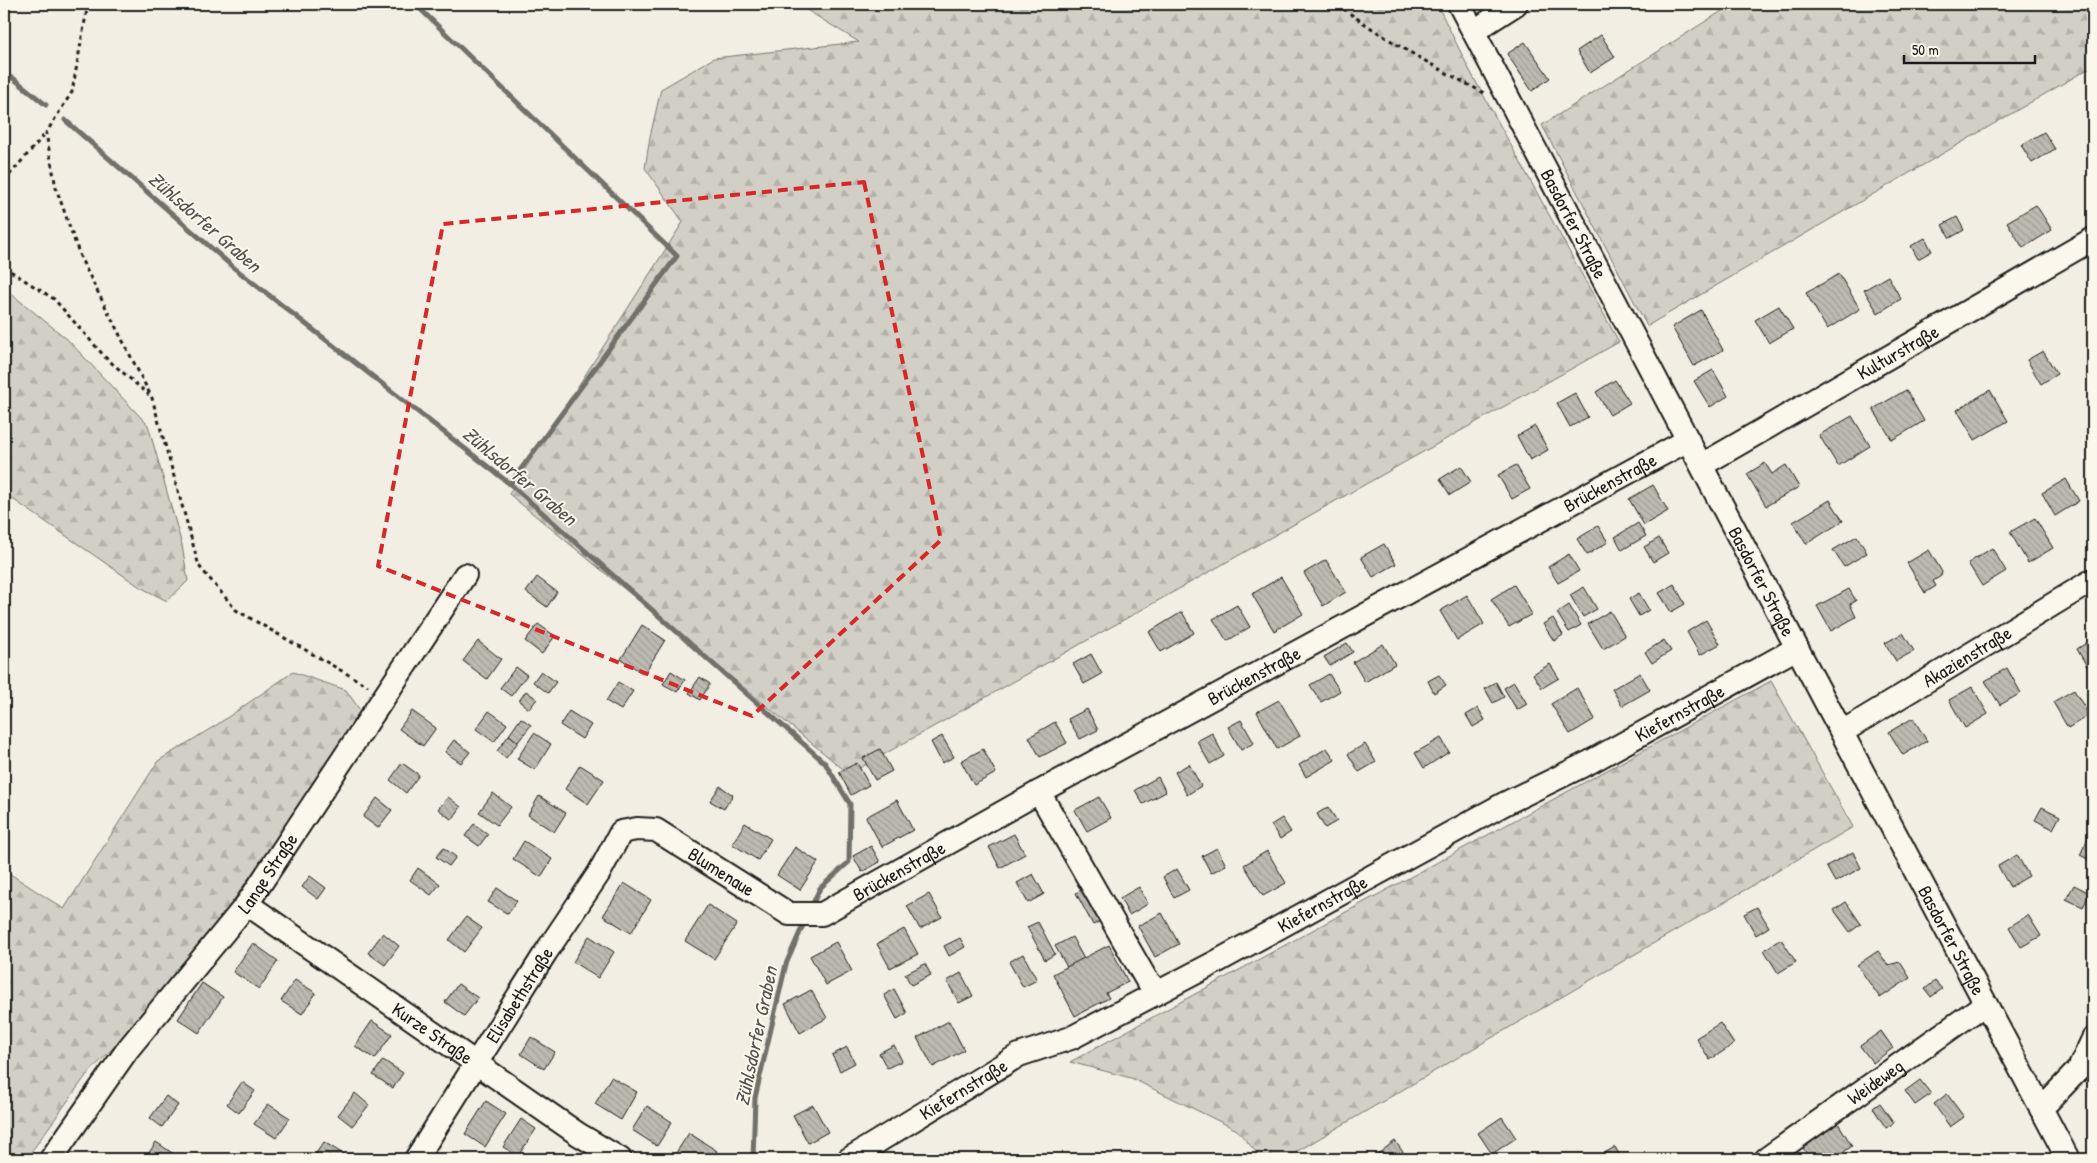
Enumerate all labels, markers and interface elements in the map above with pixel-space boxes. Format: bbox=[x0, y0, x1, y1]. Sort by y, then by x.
scale bar bbox=[1904, 32, 2036, 64]
text: 50 m bbox=[1912, 39, 1939, 60]
street label: Basdorfer Straße bbox=[1535, 164, 1614, 283]
water label: Zühlsdorfer Graben bbox=[143, 165, 269, 279]
street label: Kulturstraße bbox=[1852, 318, 1944, 386]
water label: Zühlsdorfer Graben bbox=[458, 420, 584, 533]
street label: Brückenstraße bbox=[1559, 446, 1661, 518]
street label: Basdorfer Straße bbox=[1722, 522, 1802, 641]
street label: Akazienstraße bbox=[1918, 619, 2017, 693]
street label: Brückenstraße bbox=[1203, 639, 1305, 711]
street label: Kiefernstraße bbox=[1630, 677, 1729, 748]
street label: Lange Straße bbox=[232, 827, 304, 919]
street label: Brückenstraße bbox=[848, 834, 950, 907]
street label: Blumenaue bbox=[683, 841, 760, 902]
street label: Kiefernstraße bbox=[1273, 868, 1372, 939]
street label: Basdorfer Straße bbox=[1912, 881, 1992, 1000]
street label: Elisabethstraße bbox=[479, 941, 559, 1048]
water label: Zühlsdorfer Graben bbox=[728, 962, 784, 1108]
street label: Kurze Straße bbox=[387, 996, 478, 1070]
street label: Kiefernstraße bbox=[915, 1052, 1012, 1126]
street label: Weideweg bbox=[1842, 1053, 1909, 1111]

